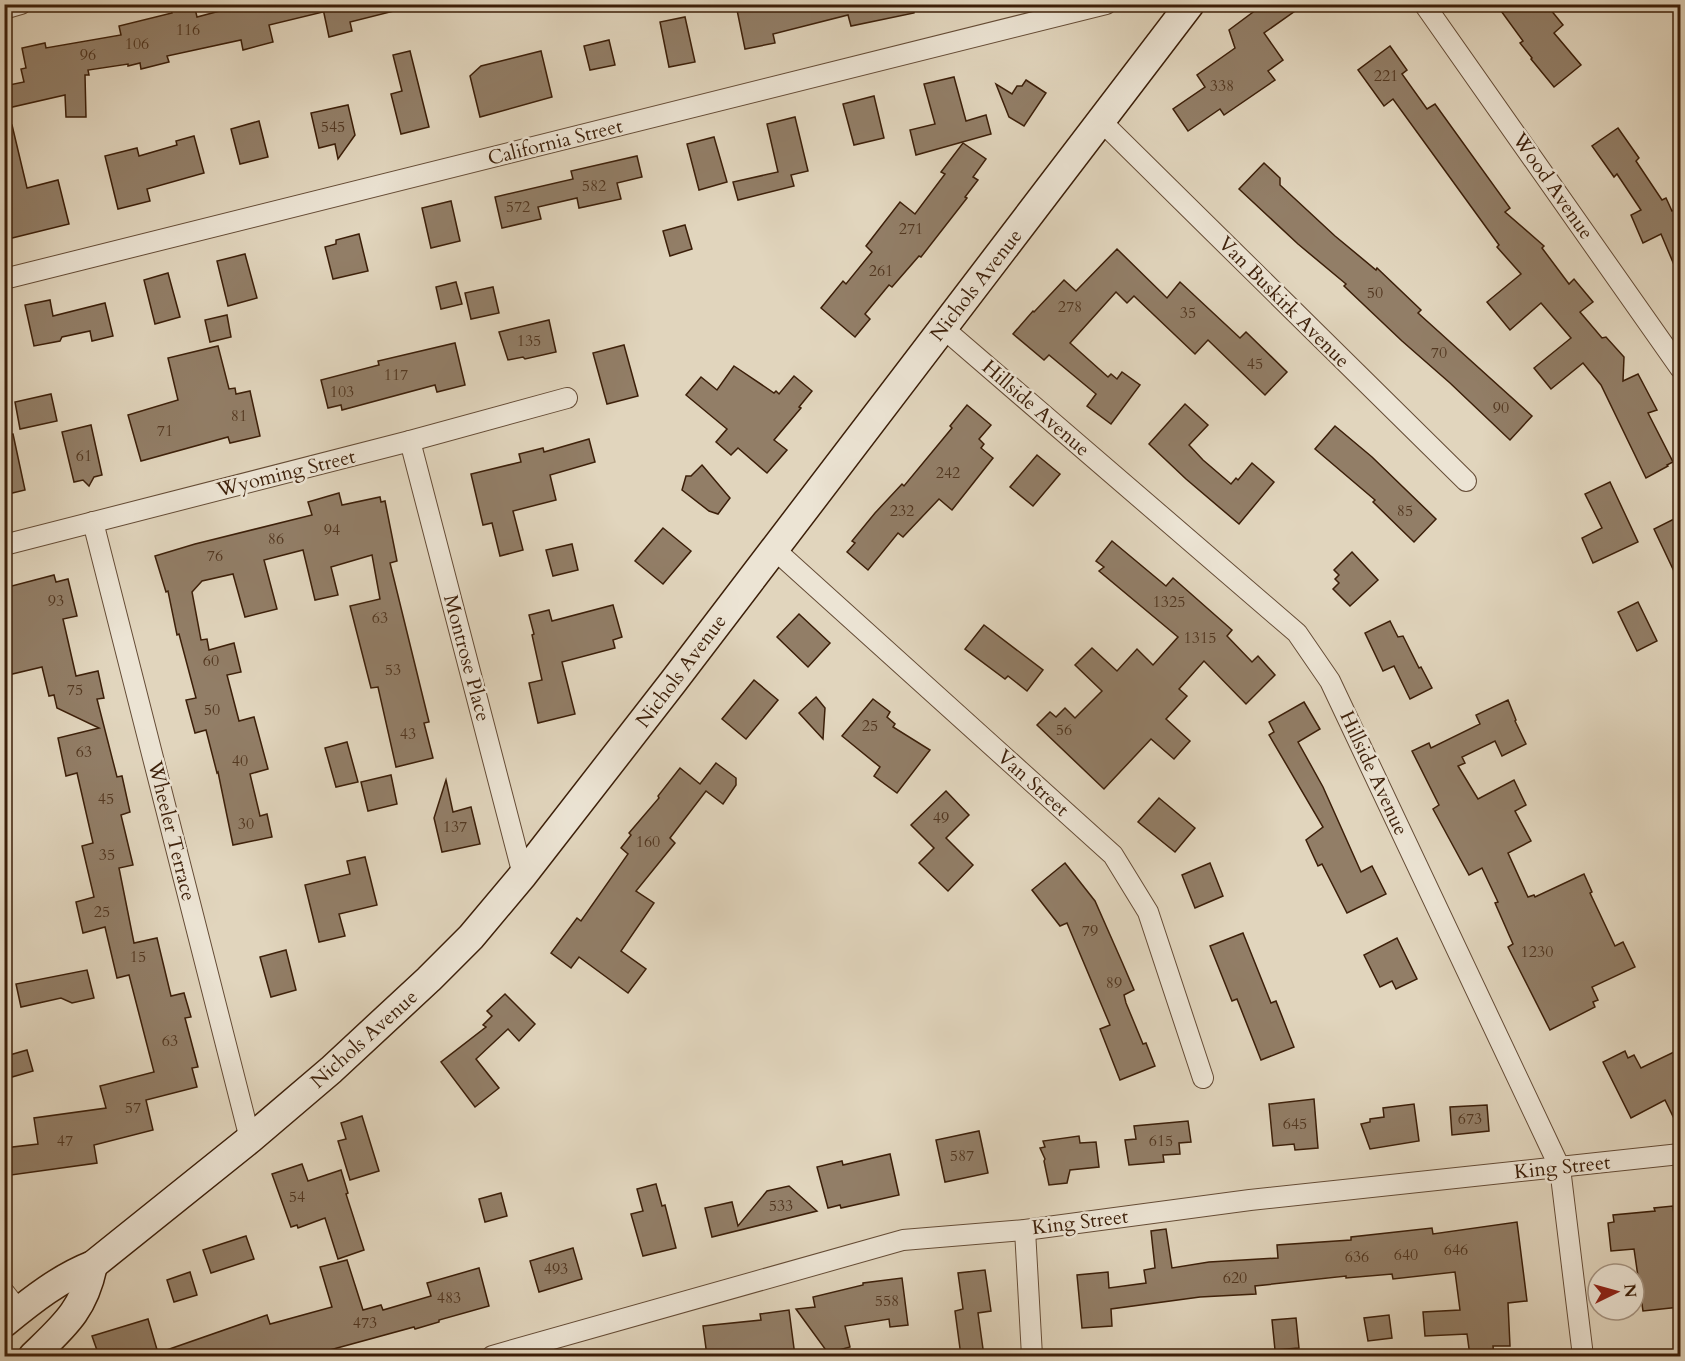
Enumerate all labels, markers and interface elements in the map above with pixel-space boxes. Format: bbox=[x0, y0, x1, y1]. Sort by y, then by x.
house number: 116 bbox=[176, 19, 200, 41]
house number: 106 bbox=[125, 33, 149, 55]
house number: 96 bbox=[80, 44, 96, 66]
house number: 221 bbox=[1374, 65, 1398, 87]
house number: 338 bbox=[1210, 75, 1234, 97]
street label: California Street bbox=[485, 112, 626, 172]
house number: 545 bbox=[321, 116, 345, 138]
street label: Wood Avenue bbox=[1506, 126, 1600, 245]
house number: 582 bbox=[582, 175, 606, 197]
house number: 572 bbox=[506, 196, 530, 218]
house number: 271 bbox=[899, 218, 923, 240]
street label: Nichols Avenue bbox=[924, 223, 1028, 347]
street label: Van Buskirk Avenue bbox=[1212, 230, 1356, 374]
house number: 261 bbox=[869, 260, 893, 282]
house number: 50 bbox=[1367, 282, 1383, 304]
house number: 278 bbox=[1058, 296, 1082, 318]
house number: 35 bbox=[1180, 302, 1196, 324]
house number: 135 bbox=[517, 330, 541, 352]
house number: 70 bbox=[1431, 342, 1447, 364]
house number: 45 bbox=[1247, 353, 1263, 375]
street label: Hillside Avenue bbox=[976, 354, 1096, 462]
house number: 117 bbox=[384, 364, 408, 386]
house number: 103 bbox=[330, 381, 354, 403]
house number: 90 bbox=[1493, 397, 1509, 419]
house number: 81 bbox=[231, 405, 247, 427]
house number: 71 bbox=[157, 420, 173, 442]
street label: Wyoming Street bbox=[213, 443, 359, 504]
house number: 61 bbox=[76, 445, 92, 467]
house number: 242 bbox=[936, 462, 960, 484]
house number: 232 bbox=[890, 500, 914, 522]
house number: 85 bbox=[1397, 500, 1413, 522]
house number: 94 bbox=[324, 519, 340, 541]
house number: 86 bbox=[268, 528, 284, 550]
house number: 76 bbox=[207, 545, 223, 567]
house number: 93 bbox=[48, 590, 64, 612]
house number: 1325 bbox=[1153, 591, 1185, 613]
street label: Montrose Place bbox=[437, 592, 497, 724]
house number: 63 bbox=[372, 607, 388, 629]
street label: Nichols Avenue bbox=[629, 609, 733, 733]
house number: 1315 bbox=[1184, 627, 1216, 649]
house number: 60 bbox=[203, 650, 219, 672]
house number: 53 bbox=[385, 659, 401, 681]
house number: 75 bbox=[67, 679, 83, 701]
house number: 50 bbox=[204, 699, 220, 721]
street label: Hillside Avenue bbox=[1333, 706, 1415, 840]
house number: 25 bbox=[862, 715, 878, 737]
house number: 56 bbox=[1056, 719, 1072, 741]
house number: 43 bbox=[400, 723, 416, 745]
house number: 63 bbox=[76, 741, 92, 763]
street label: Van Street bbox=[991, 743, 1075, 823]
house number: 40 bbox=[232, 750, 248, 772]
street label: Wheeler Terrace bbox=[141, 757, 202, 904]
house number: 45 bbox=[98, 788, 114, 810]
house number: 49 bbox=[933, 807, 949, 829]
house number: 30 bbox=[238, 813, 254, 835]
house number: 137 bbox=[443, 816, 467, 838]
house number: 160 bbox=[636, 831, 660, 853]
house number: 35 bbox=[99, 844, 115, 866]
house number: 25 bbox=[94, 901, 110, 923]
house number: 79 bbox=[1082, 920, 1098, 942]
house number: 1230 bbox=[1521, 941, 1553, 963]
house number: 15 bbox=[130, 946, 146, 968]
house number: 89 bbox=[1106, 972, 1122, 994]
street label: Nichols Avenue bbox=[305, 984, 423, 1094]
house number: 63 bbox=[162, 1030, 178, 1052]
house number: 57 bbox=[125, 1097, 141, 1119]
house number: 673 bbox=[1458, 1108, 1482, 1130]
house number: 645 bbox=[1283, 1113, 1307, 1135]
house number: 47 bbox=[57, 1130, 73, 1152]
house number: 615 bbox=[1149, 1130, 1173, 1152]
house number: 587 bbox=[950, 1145, 974, 1167]
street label: King Street bbox=[1513, 1148, 1612, 1185]
house number: 54 bbox=[289, 1186, 305, 1208]
house number: 533 bbox=[769, 1195, 793, 1217]
street label: King Street bbox=[1030, 1203, 1130, 1241]
house number: 646 bbox=[1444, 1239, 1468, 1261]
house number: 640 bbox=[1394, 1244, 1418, 1266]
house number: 636 bbox=[1345, 1246, 1369, 1268]
house number: 493 bbox=[544, 1258, 568, 1280]
north arrow bbox=[1586, 1262, 1646, 1322]
house number: 620 bbox=[1223, 1267, 1247, 1289]
text: N bbox=[1618, 1283, 1642, 1299]
house number: 483 bbox=[437, 1287, 461, 1309]
house number: 558 bbox=[875, 1290, 899, 1312]
house number: 473 bbox=[353, 1312, 377, 1334]

